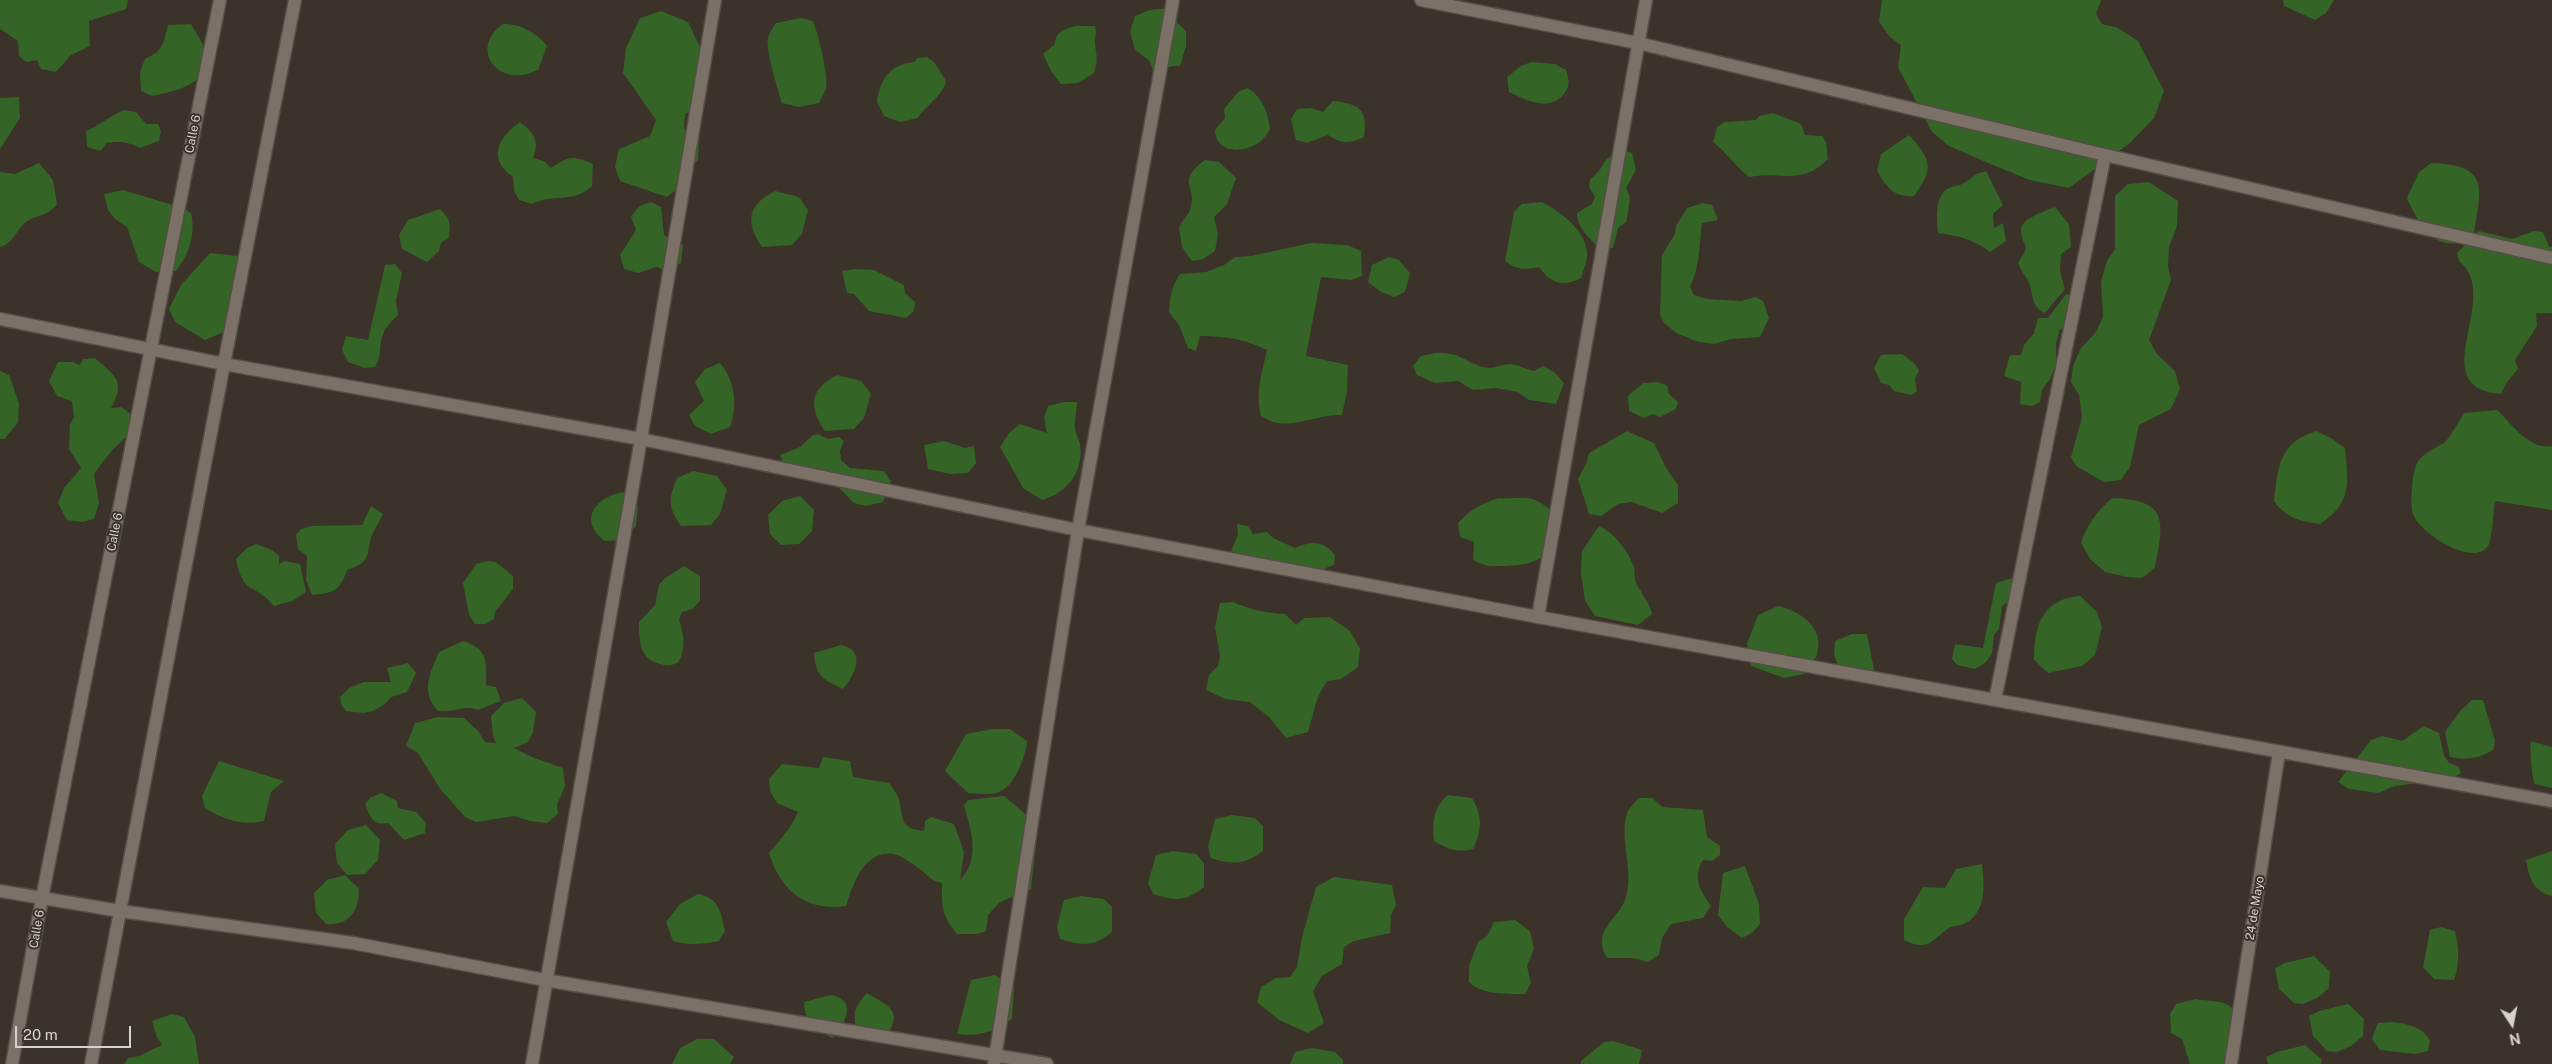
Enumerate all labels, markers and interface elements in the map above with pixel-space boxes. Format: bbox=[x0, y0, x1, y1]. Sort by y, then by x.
street label: Calle 6 bbox=[182, 114, 204, 154]
street label: Calle 6 bbox=[104, 512, 126, 552]
street label: 24 de Mayo bbox=[2243, 875, 2267, 941]
street label: Calle 6 bbox=[27, 909, 47, 949]
north arrow bbox=[2487, 999, 2537, 1049]
scale bar bbox=[18, 1016, 134, 1048]
text: 20 m bbox=[23, 1026, 58, 1043]
text: N bbox=[2508, 1030, 2522, 1048]

